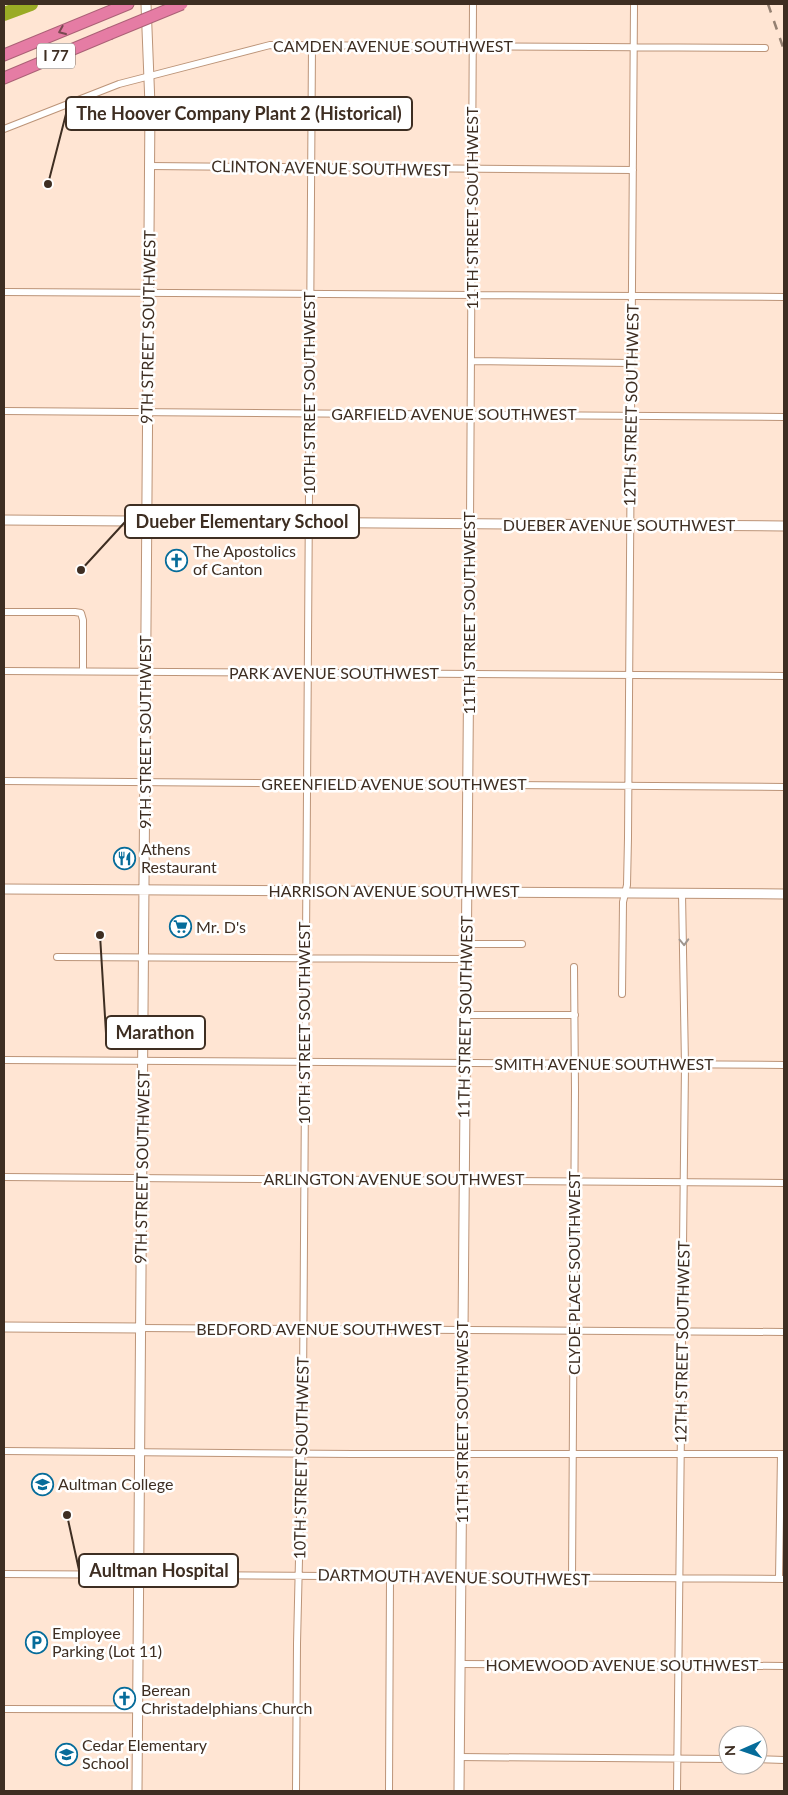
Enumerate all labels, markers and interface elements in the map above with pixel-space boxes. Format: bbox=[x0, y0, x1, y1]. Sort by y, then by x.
one-way arrow bbox=[58, 26, 66, 36]
street label: CAMDEN AVENUE SOUTHWEST bbox=[273, 36, 513, 55]
road number: I 77 bbox=[37, 44, 75, 68]
callout: The Hoover Company Plant 2 (Historical) bbox=[66, 97, 412, 130]
text: The Hoover Company Plant 2 (Historical) bbox=[76, 102, 402, 124]
street label: 11TH STREET SOUTHWEST bbox=[462, 106, 481, 309]
street label: CLINTON AVENUE SOUTHWEST bbox=[211, 156, 451, 179]
street label: 9TH STREET SOUTHWEST bbox=[136, 229, 159, 424]
street label: 10TH STREET SOUTHWEST bbox=[299, 291, 318, 494]
street label: 12TH STREET SOUTHWEST bbox=[619, 303, 642, 507]
street label: GARFIELD AVENUE SOUTHWEST bbox=[331, 404, 577, 423]
callout: Dueber Elementary School bbox=[125, 505, 359, 538]
text: Dueber Elementary School bbox=[136, 510, 348, 532]
street label: 11TH STREET SOUTHWEST bbox=[459, 511, 478, 714]
street label: DUEBER AVENUE SOUTHWEST bbox=[503, 515, 736, 534]
place label: The Apostolics of Canton bbox=[193, 541, 296, 578]
church icon: The Apostolics of Canton bbox=[165, 548, 189, 572]
street label: 9TH STREET SOUTHWEST bbox=[135, 635, 154, 829]
street label: PARK AVENUE SOUTHWEST bbox=[229, 663, 440, 682]
street label: GREENFIELD AVENUE SOUTHWEST bbox=[261, 774, 527, 793]
place label: Athens Restaurant bbox=[141, 839, 217, 876]
restaurant icon: Athens Restaurant bbox=[113, 846, 137, 870]
street label: HARRISON AVENUE SOUTHWEST bbox=[268, 881, 520, 900]
supermarket icon: Mr. D's bbox=[168, 915, 192, 939]
street label: 11TH STREET SOUTHWEST bbox=[453, 915, 476, 1119]
place label: Mr. D's bbox=[196, 917, 246, 936]
street label: 10TH STREET SOUTHWEST bbox=[294, 921, 313, 1124]
one-way arrow bbox=[678, 938, 689, 946]
callout: Marathon bbox=[106, 1016, 205, 1049]
text: Marathon bbox=[116, 1021, 194, 1043]
street label: SMITH AVENUE SOUTHWEST bbox=[494, 1054, 714, 1073]
street label: 9TH STREET SOUTHWEST bbox=[130, 1069, 153, 1264]
street label: ARLINGTON AVENUE SOUTHWEST bbox=[263, 1169, 525, 1188]
street label: CLYDE PLACE SOUTHWEST bbox=[564, 1170, 583, 1375]
street label: 12TH STREET SOUTHWEST bbox=[670, 1240, 693, 1444]
street label: BEDFORD AVENUE SOUTHWEST bbox=[196, 1319, 442, 1338]
street label: 11TH STREET SOUTHWEST bbox=[452, 1320, 471, 1523]
street label: 10TH STREET SOUTHWEST bbox=[289, 1356, 312, 1560]
school or university icon: Aultman College bbox=[30, 1472, 54, 1496]
place label: Aultman College bbox=[58, 1474, 173, 1493]
callout: Aultman Hospital bbox=[79, 1554, 238, 1587]
text: Aultman Hospital bbox=[88, 1559, 229, 1581]
street label: DARTMOUTH AVENUE SOUTHWEST bbox=[318, 1565, 591, 1588]
place label: Employee Parking (Lot 11) bbox=[52, 1623, 162, 1660]
parking icon: Employee Parking (Lot 11) bbox=[24, 1630, 48, 1654]
street label: HOMEWOOD AVENUE SOUTHWEST bbox=[485, 1655, 759, 1674]
place label: Berean Christadelphians Church bbox=[141, 1680, 312, 1717]
church icon: Berean Christadelphians Church bbox=[113, 1687, 137, 1711]
north arrow bbox=[718, 1725, 768, 1775]
place label: Cedar Elementary School bbox=[82, 1735, 208, 1772]
school or university icon: Cedar Elementary School bbox=[54, 1742, 78, 1766]
text: N bbox=[721, 1745, 738, 1756]

